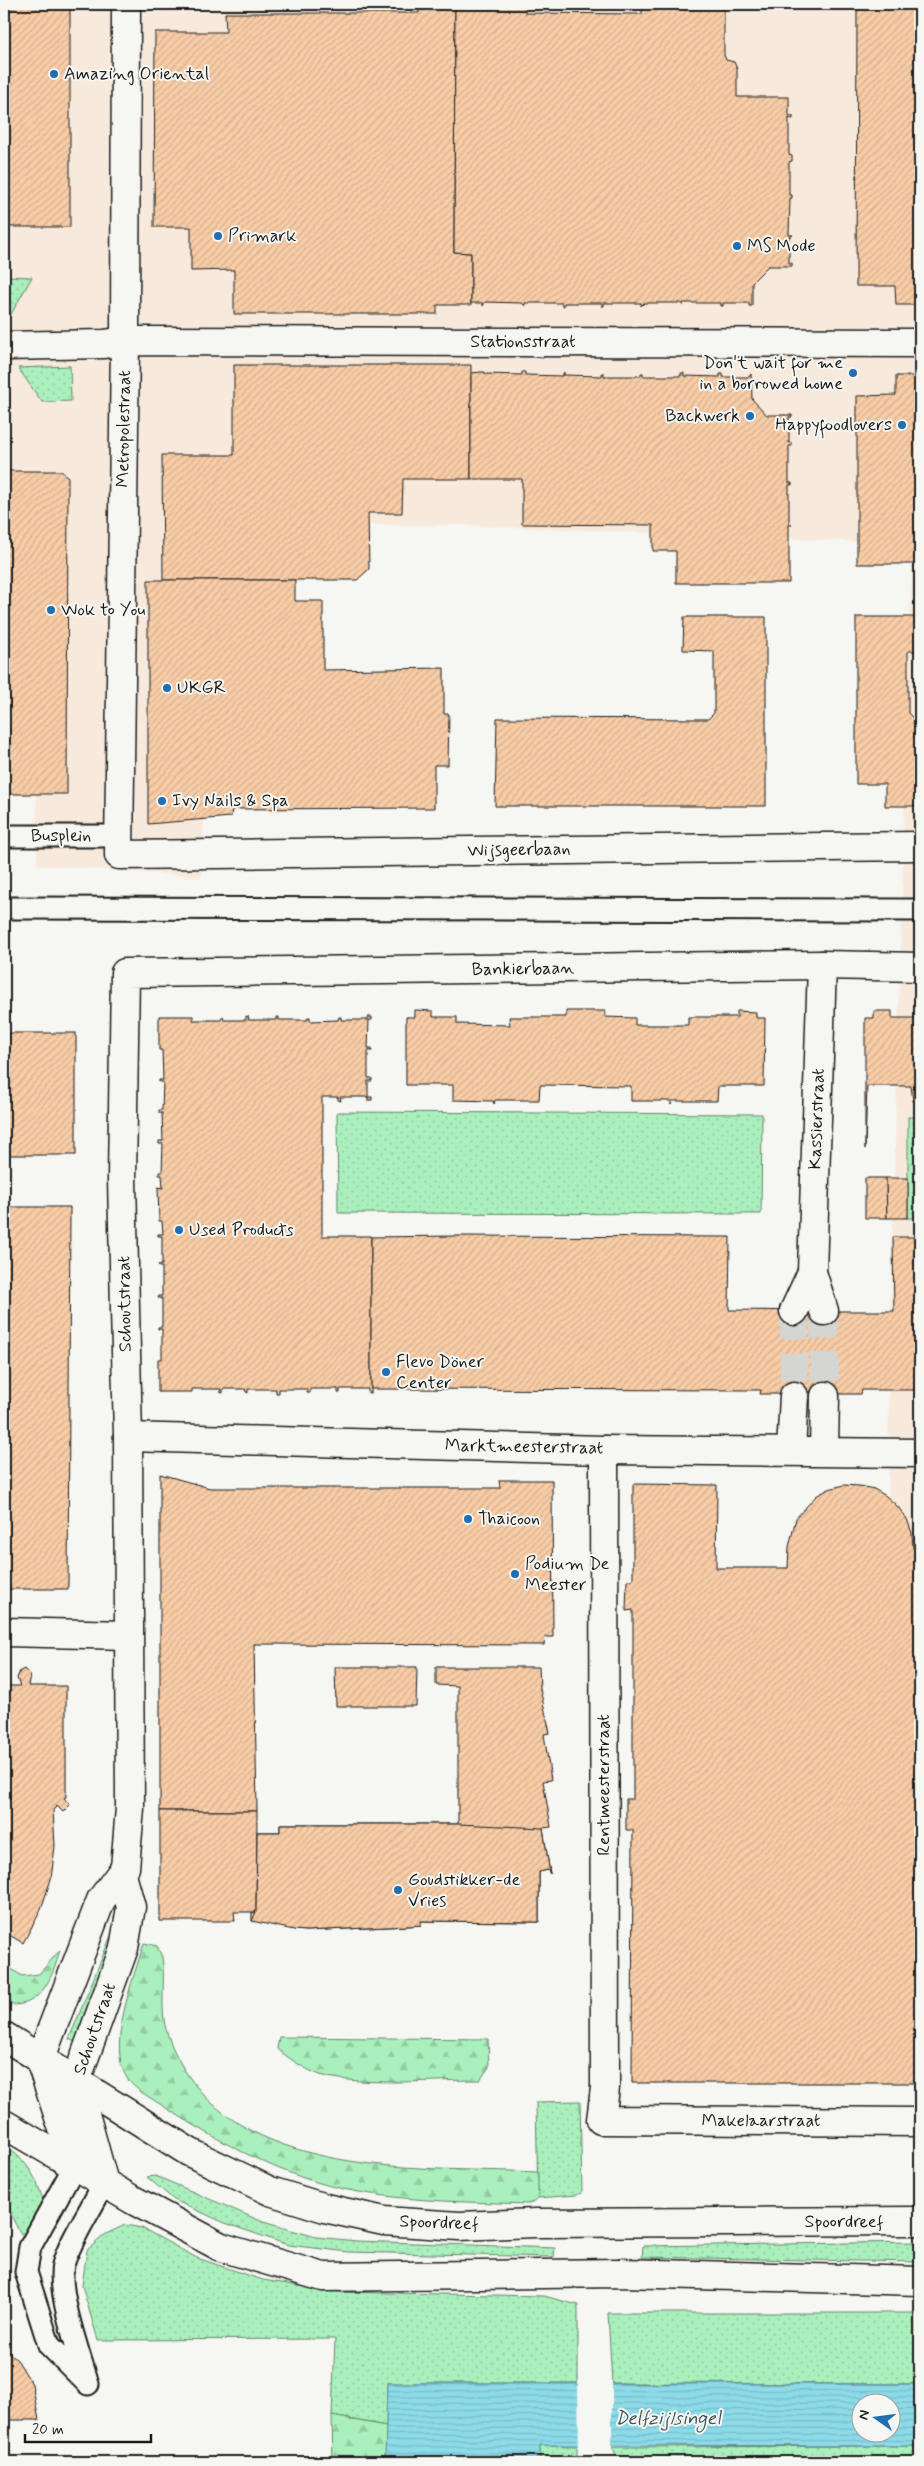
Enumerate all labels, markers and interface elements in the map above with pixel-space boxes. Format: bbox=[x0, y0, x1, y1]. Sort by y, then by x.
place label: Amazing Oriental bbox=[64, 62, 209, 86]
marker: Amazing Oriental bbox=[48, 68, 60, 80]
place label: Primark bbox=[228, 224, 296, 248]
marker: Primark bbox=[212, 230, 224, 242]
place label: MS Mode bbox=[747, 234, 816, 258]
marker: MS Mode bbox=[731, 240, 743, 252]
street label: Stationsstraat bbox=[470, 330, 576, 354]
place label: Don't wait for me in a borrowed home bbox=[699, 351, 843, 396]
marker: Don't wait for me in a borrowed home bbox=[847, 367, 859, 379]
street label: Metropolestraat bbox=[111, 370, 137, 488]
place label: Backwerk bbox=[665, 404, 740, 428]
marker: Backwerk bbox=[744, 410, 756, 422]
place label: Happyfoodlovers bbox=[775, 413, 892, 439]
marker: Happyfoodlovers bbox=[896, 419, 908, 431]
place label: Wok to You bbox=[61, 598, 145, 622]
marker: Wok to You bbox=[45, 604, 57, 616]
place label: UKGR bbox=[177, 676, 226, 700]
marker: UKGR bbox=[161, 682, 173, 694]
place label: Ivy Nails & Spa bbox=[172, 789, 289, 813]
marker: Ivy Nails & Spa bbox=[156, 795, 168, 807]
street label: Busplein bbox=[31, 824, 91, 848]
street label: Wijsgeerbaan bbox=[467, 837, 571, 863]
street label: Bankierbaan bbox=[471, 956, 575, 982]
street label: Kassierstraat bbox=[803, 1068, 831, 1170]
place label: Used Products bbox=[189, 1218, 294, 1242]
marker: Used Products bbox=[173, 1224, 185, 1236]
street label: Schoutstraat bbox=[112, 1255, 138, 1352]
place label: Flevo Döner Center bbox=[396, 1350, 485, 1395]
marker: Flevo Döner Center bbox=[380, 1366, 392, 1378]
street label: Marktmeesterstraat bbox=[445, 1434, 604, 1460]
place label: Thaicoon bbox=[478, 1507, 540, 1531]
marker: Thaicoon bbox=[462, 1513, 474, 1525]
place label: Podium De Meester bbox=[525, 1552, 609, 1597]
marker: Podium De Meester bbox=[509, 1568, 521, 1580]
street label: Rentmeesterstraat bbox=[592, 1714, 616, 1856]
place label: Goudstikker-de Vries bbox=[408, 1868, 520, 1913]
marker: Goudstikker-de Vries bbox=[392, 1884, 404, 1896]
street label: Schoutstraat bbox=[68, 1979, 122, 2078]
street label: Makelaarstraat bbox=[702, 2109, 821, 2133]
street label: Spoordreef bbox=[399, 2210, 479, 2236]
street label: Spoordreef bbox=[804, 2210, 884, 2234]
north arrow bbox=[852, 2394, 902, 2444]
water label: Delfzijlsingel bbox=[615, 2406, 722, 2433]
text: N bbox=[854, 2408, 874, 2422]
scale bar bbox=[25, 2411, 151, 2443]
text: 20 m bbox=[32, 2420, 64, 2440]

